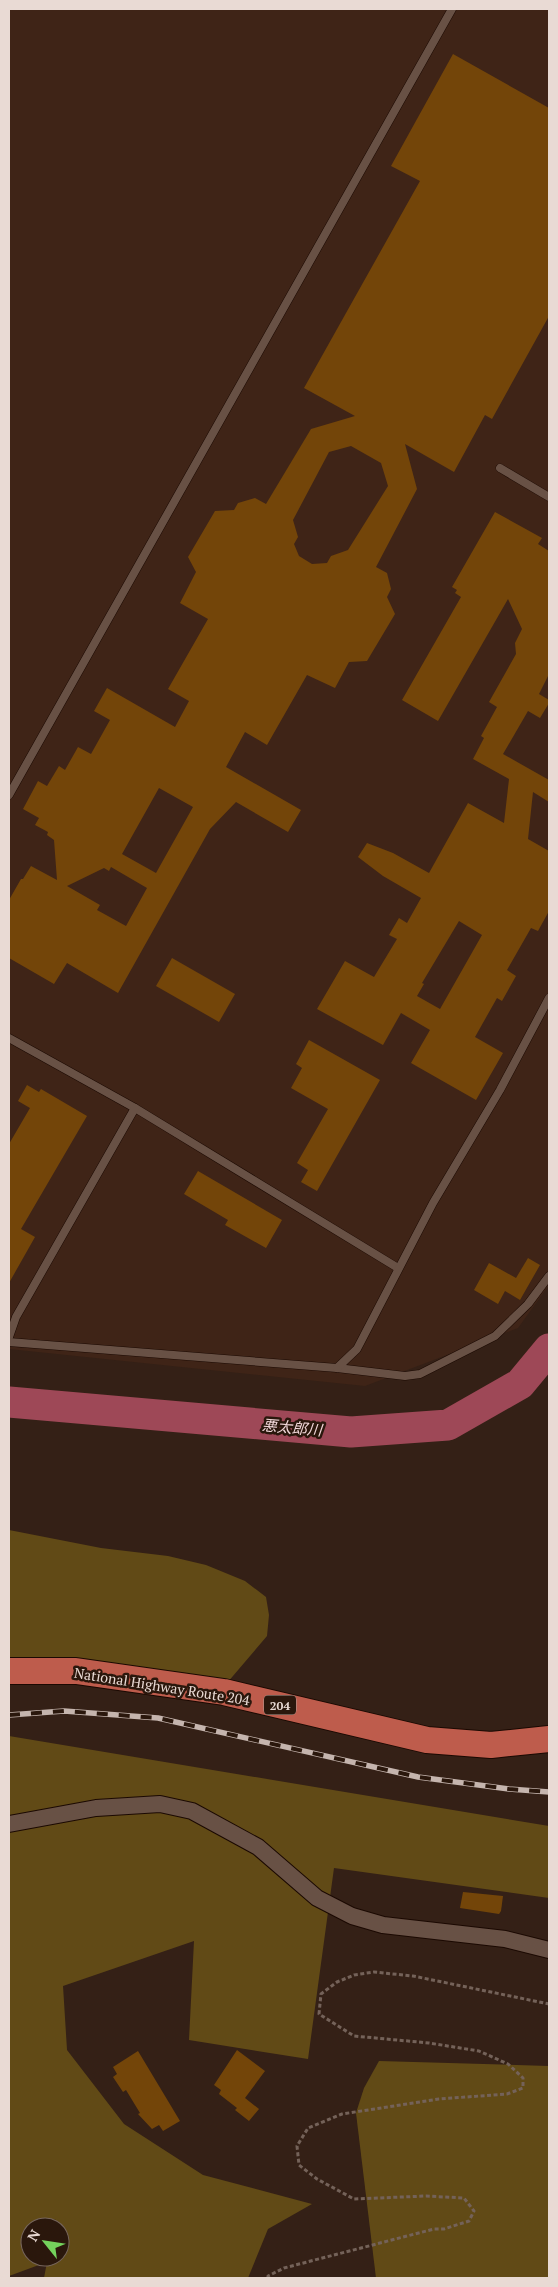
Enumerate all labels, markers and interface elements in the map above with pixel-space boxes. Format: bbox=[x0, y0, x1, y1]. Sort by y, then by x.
water label: 悪太郎川 bbox=[261, 1414, 325, 1440]
street label: National Highway Route 204 bbox=[73, 1663, 252, 1709]
road number: 204 bbox=[264, 1696, 296, 1714]
north arrow bbox=[20, 2217, 70, 2267]
text: N bbox=[22, 2226, 44, 2245]

